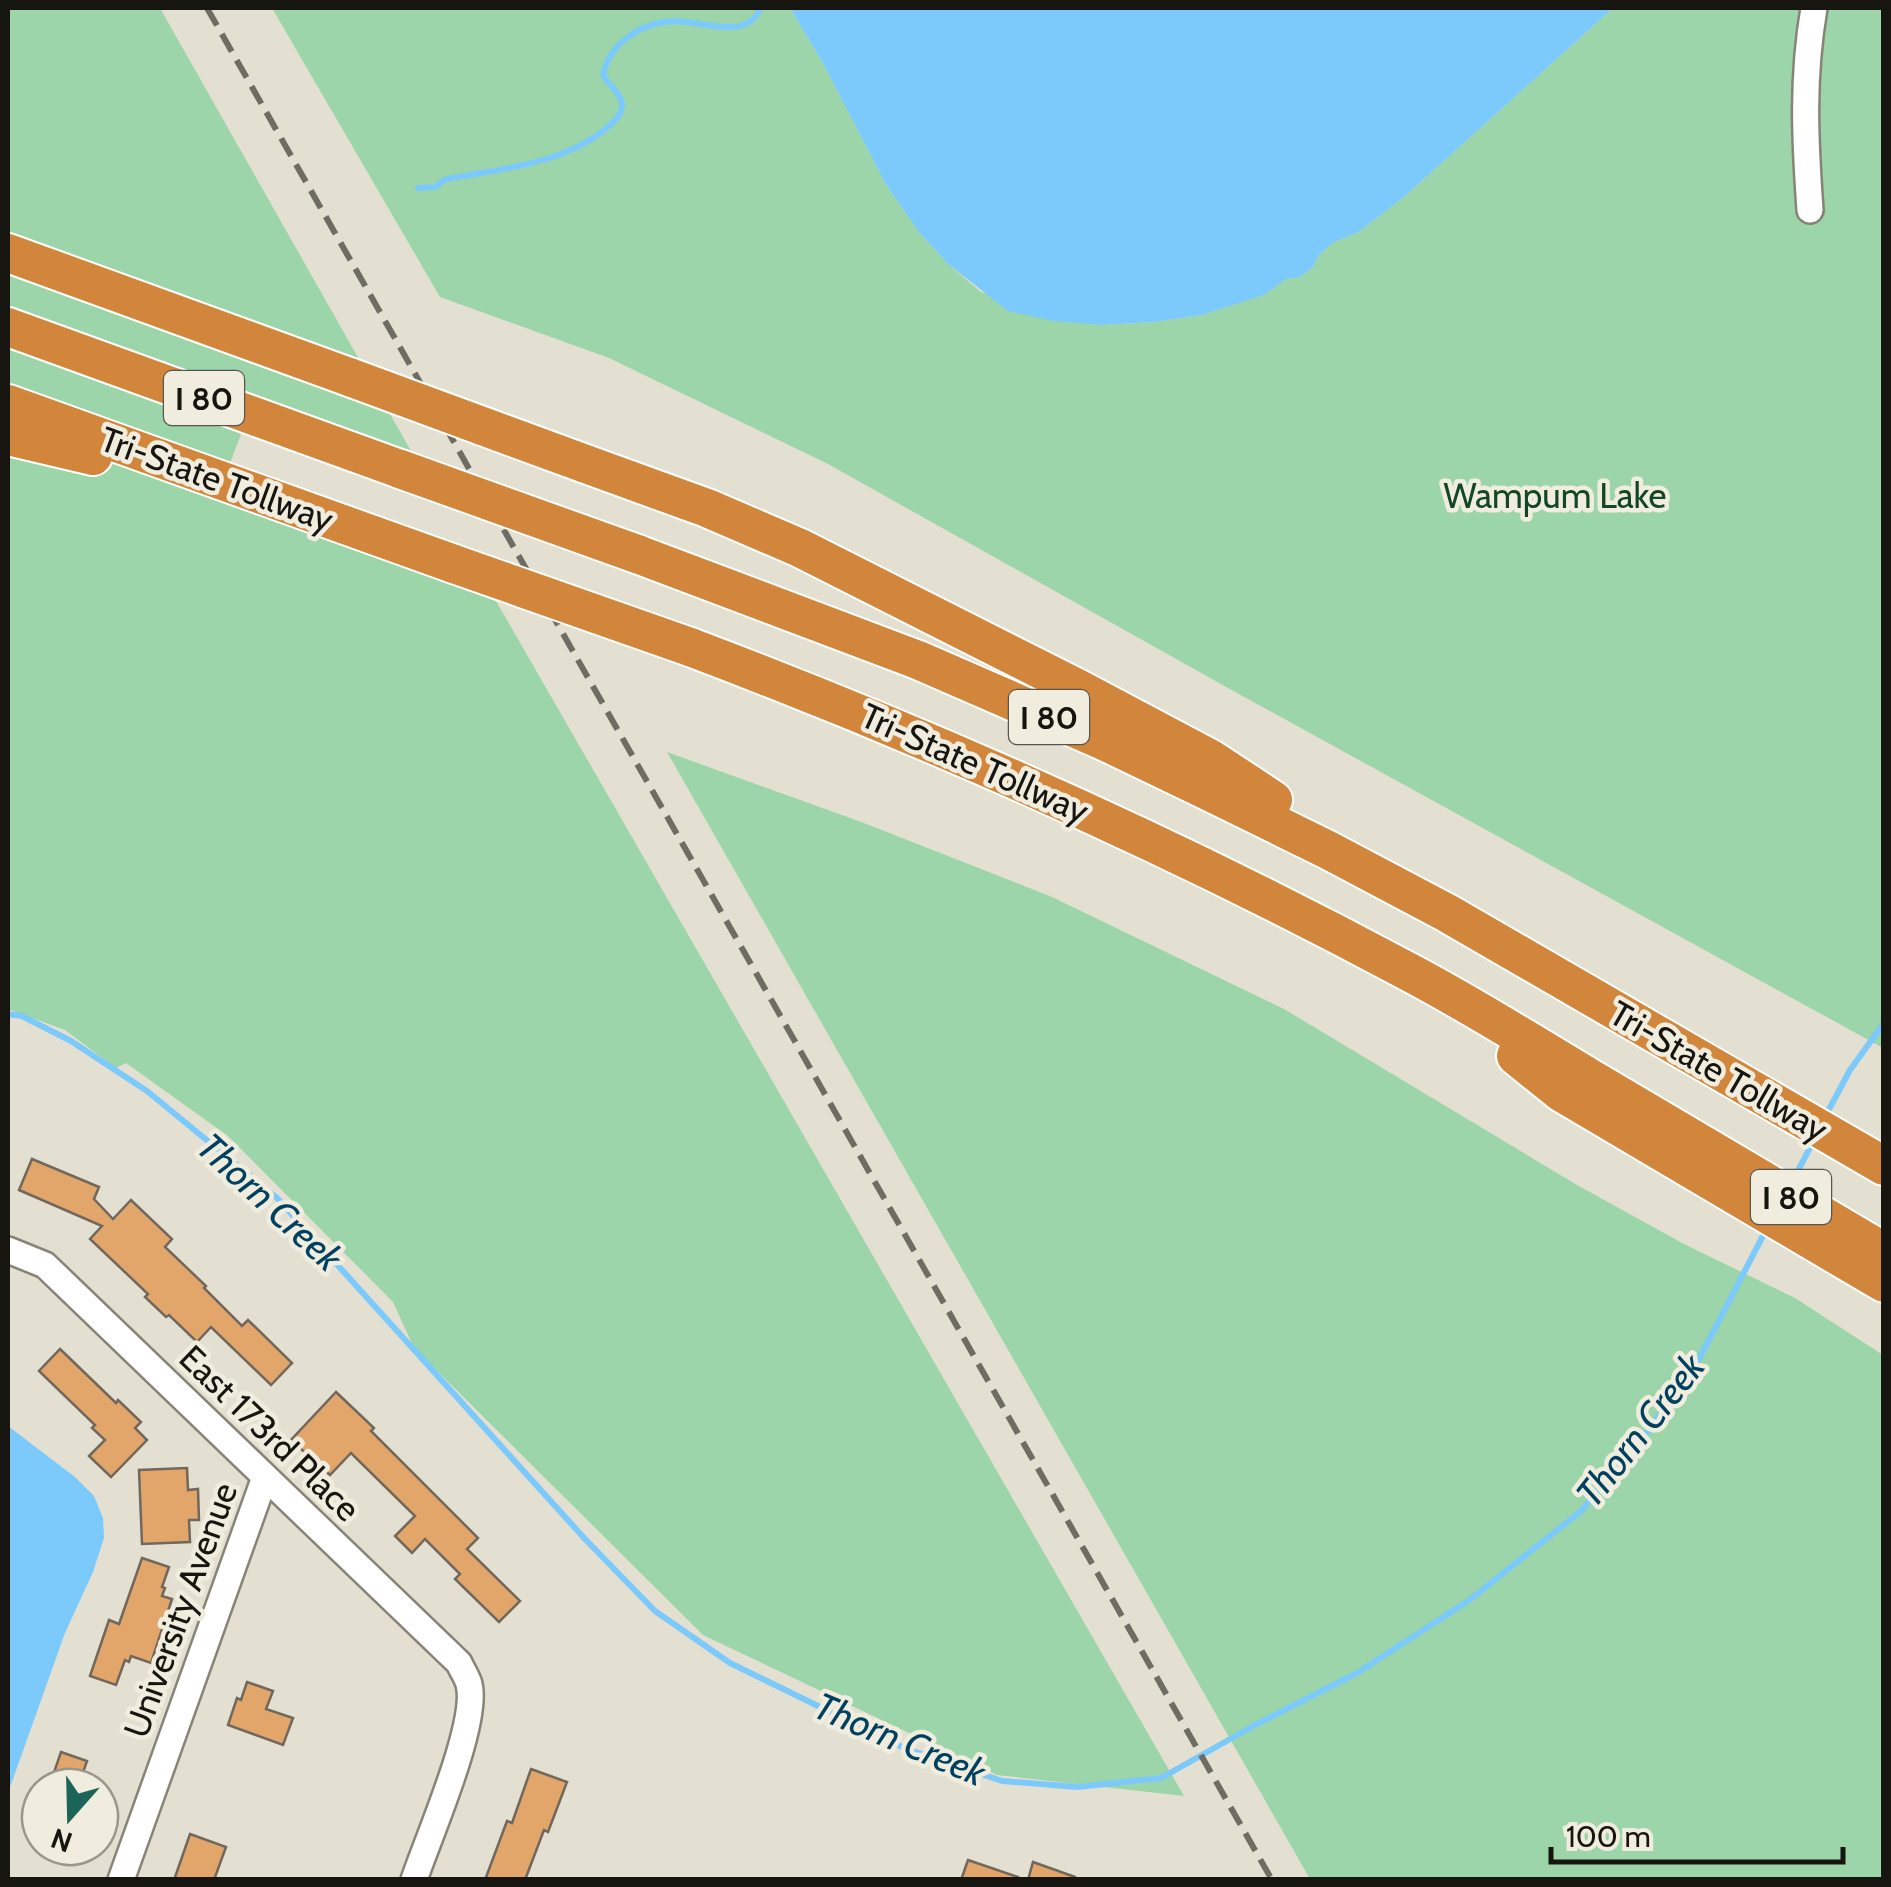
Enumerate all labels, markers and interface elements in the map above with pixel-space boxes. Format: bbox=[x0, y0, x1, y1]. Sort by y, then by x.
road number: I 80 bbox=[164, 371, 244, 425]
street label: Tri-State Tollway bbox=[95, 417, 340, 541]
park label: Wampum Lake bbox=[1444, 474, 1666, 517]
road number: I 80 bbox=[1009, 690, 1089, 744]
street label: Tri-State Tollway bbox=[855, 694, 1096, 833]
street label: Tri-State Tollway bbox=[1602, 991, 1836, 1151]
water label: Thorn Creek bbox=[188, 1123, 354, 1282]
road number: I 80 bbox=[1751, 1170, 1831, 1224]
street label: East 173rd Place bbox=[171, 1336, 369, 1530]
water label: Thorn Creek bbox=[1566, 1343, 1715, 1516]
street label: University Avenue bbox=[114, 1477, 246, 1743]
water label: Thorn Creek bbox=[807, 1682, 994, 1797]
north arrow bbox=[20, 1767, 120, 1867]
scale bar bbox=[1551, 1802, 1844, 1864]
text: 100 m bbox=[1566, 1818, 1651, 1855]
text: N bbox=[46, 1821, 77, 1860]

